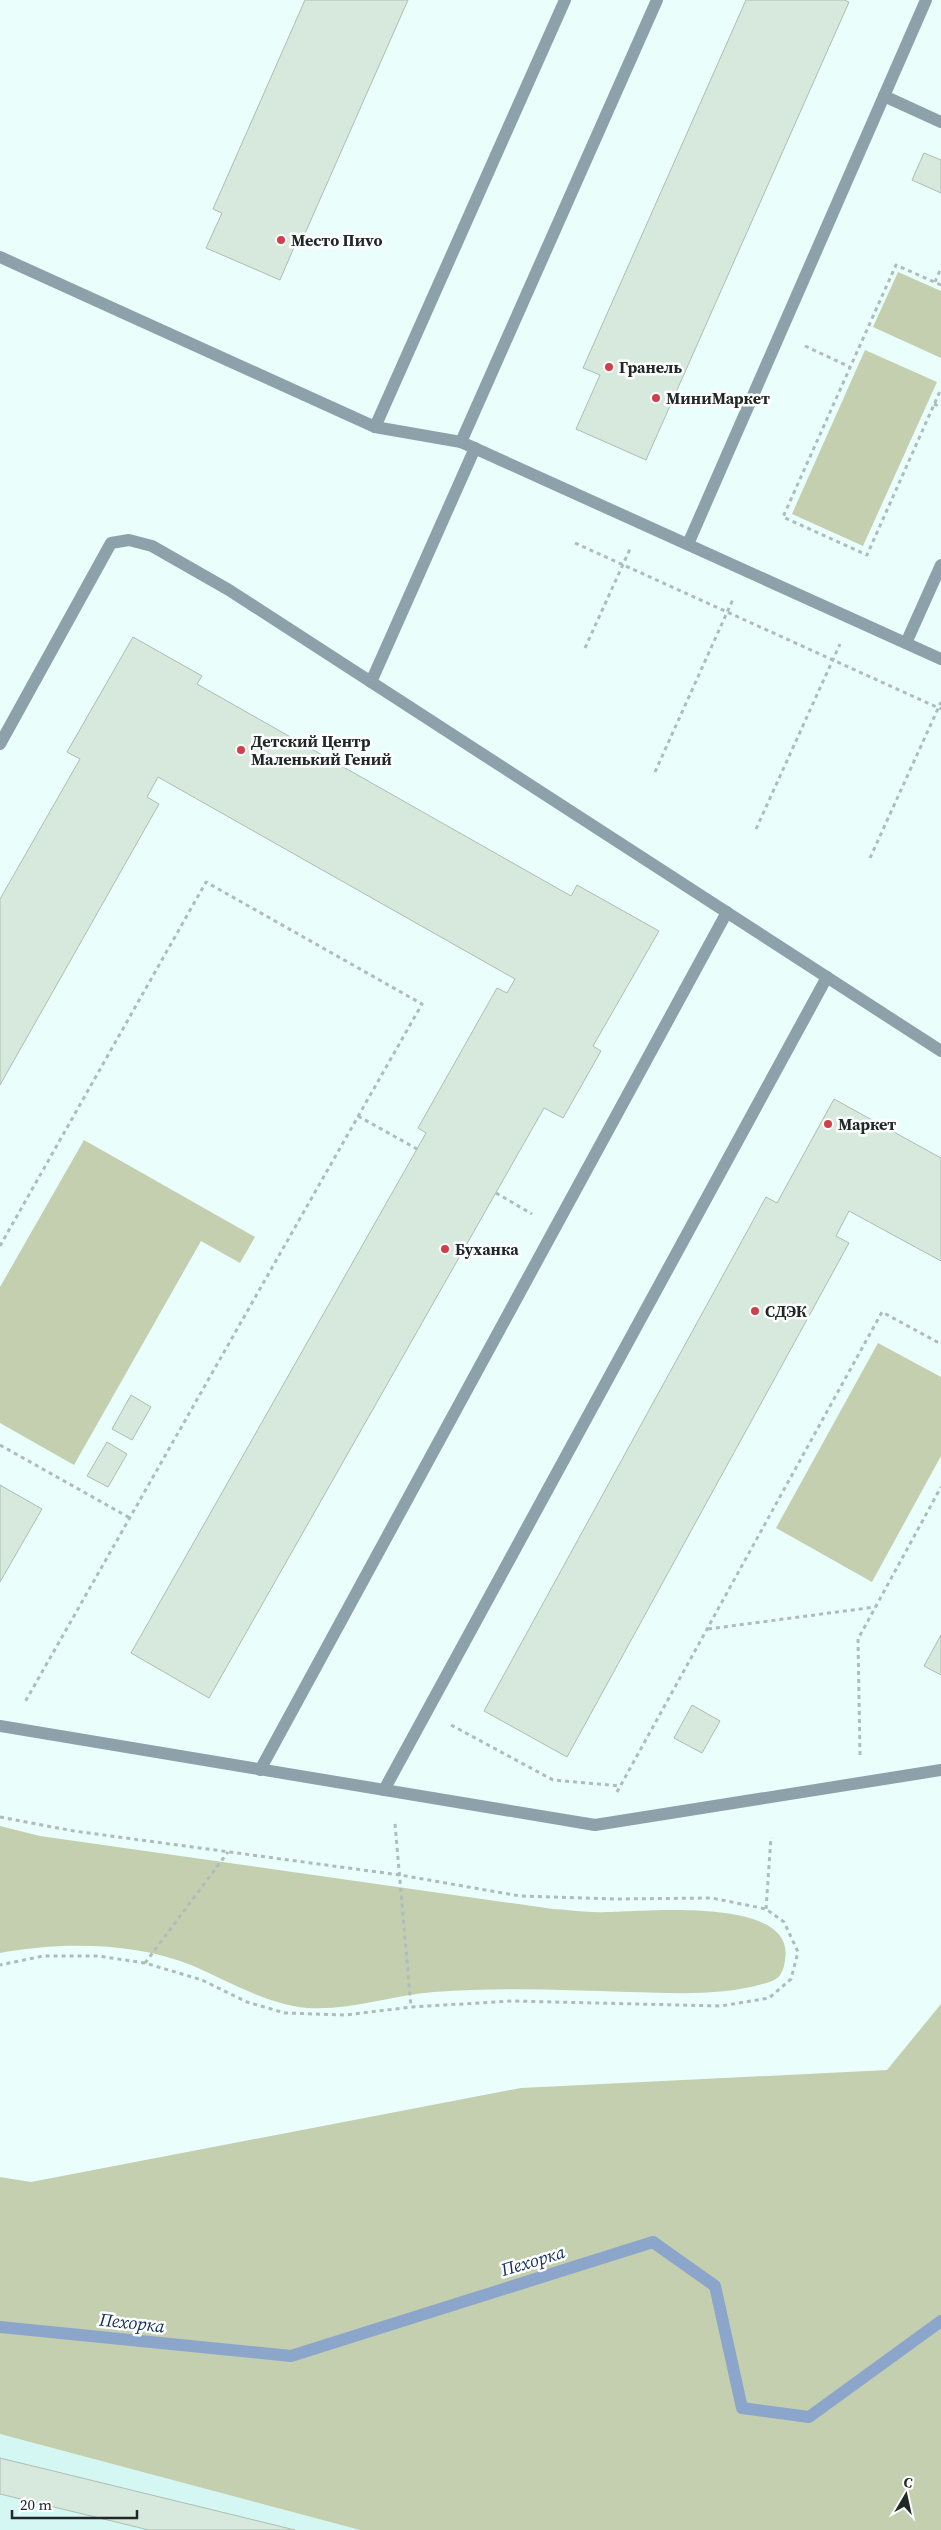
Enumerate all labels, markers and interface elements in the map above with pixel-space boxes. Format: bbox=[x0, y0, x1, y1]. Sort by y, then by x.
place label: Место Пиvо bbox=[291, 229, 383, 251]
marker: Место Пиvо bbox=[275, 234, 287, 246]
place label: Гранель bbox=[619, 356, 682, 378]
marker: Гранель bbox=[603, 361, 615, 373]
place label: МиниМаркет bbox=[666, 387, 770, 409]
marker: МиниМаркет bbox=[650, 392, 662, 404]
place label: Детский Центр Маленький Гений bbox=[251, 730, 392, 770]
marker: Детский Центр Маленький Гений bbox=[235, 744, 247, 756]
place label: Маркет bbox=[838, 1113, 896, 1135]
marker: Маркет bbox=[822, 1118, 834, 1130]
place label: Буханка bbox=[455, 1238, 519, 1260]
marker: Буханка bbox=[439, 1243, 451, 1255]
place label: СДЭК bbox=[765, 1300, 808, 1322]
marker: СДЭК bbox=[749, 1305, 761, 1317]
water label: Пехорка bbox=[497, 2239, 569, 2282]
water label: Пехорка bbox=[97, 2307, 167, 2338]
north arrow bbox=[881, 2470, 931, 2520]
text: С bbox=[902, 2472, 914, 2493]
scale bar bbox=[12, 2488, 138, 2520]
text: 20 m bbox=[20, 2494, 52, 2515]

